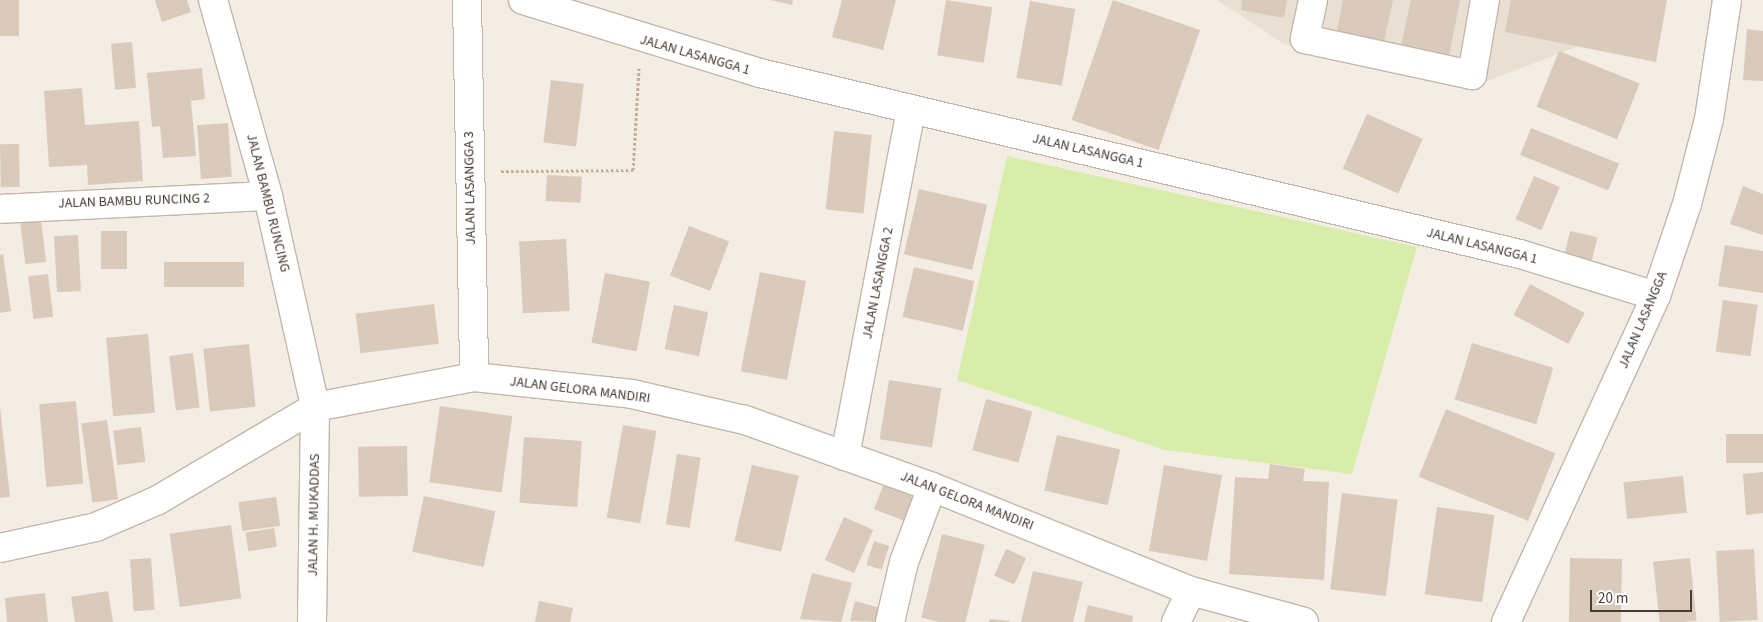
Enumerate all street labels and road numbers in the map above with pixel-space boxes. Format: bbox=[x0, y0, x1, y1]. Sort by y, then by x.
street label: JALAN LASANGGA 1 bbox=[638, 31, 752, 79]
street label: JALAN LASANGGA 1 bbox=[1031, 130, 1145, 172]
street label: JALAN LASANGGA 3 bbox=[461, 131, 479, 245]
street label: JALAN BAMBU RUNCING bbox=[243, 132, 293, 274]
street label: JALAN BAMBU RUNCING 2 bbox=[58, 190, 210, 212]
street label: JALAN LASANGGA 1 bbox=[1425, 224, 1539, 268]
street label: JALAN LASANGGA 2 bbox=[859, 226, 897, 340]
street label: JALAN LASANGGA bbox=[1615, 269, 1671, 371]
street label: JALAN GELORA MANDIRI bbox=[509, 373, 651, 407]
street label: JALAN H. MUKADDAS bbox=[305, 453, 323, 577]
street label: JALAN GELORA MANDIRI bbox=[898, 468, 1036, 534]

